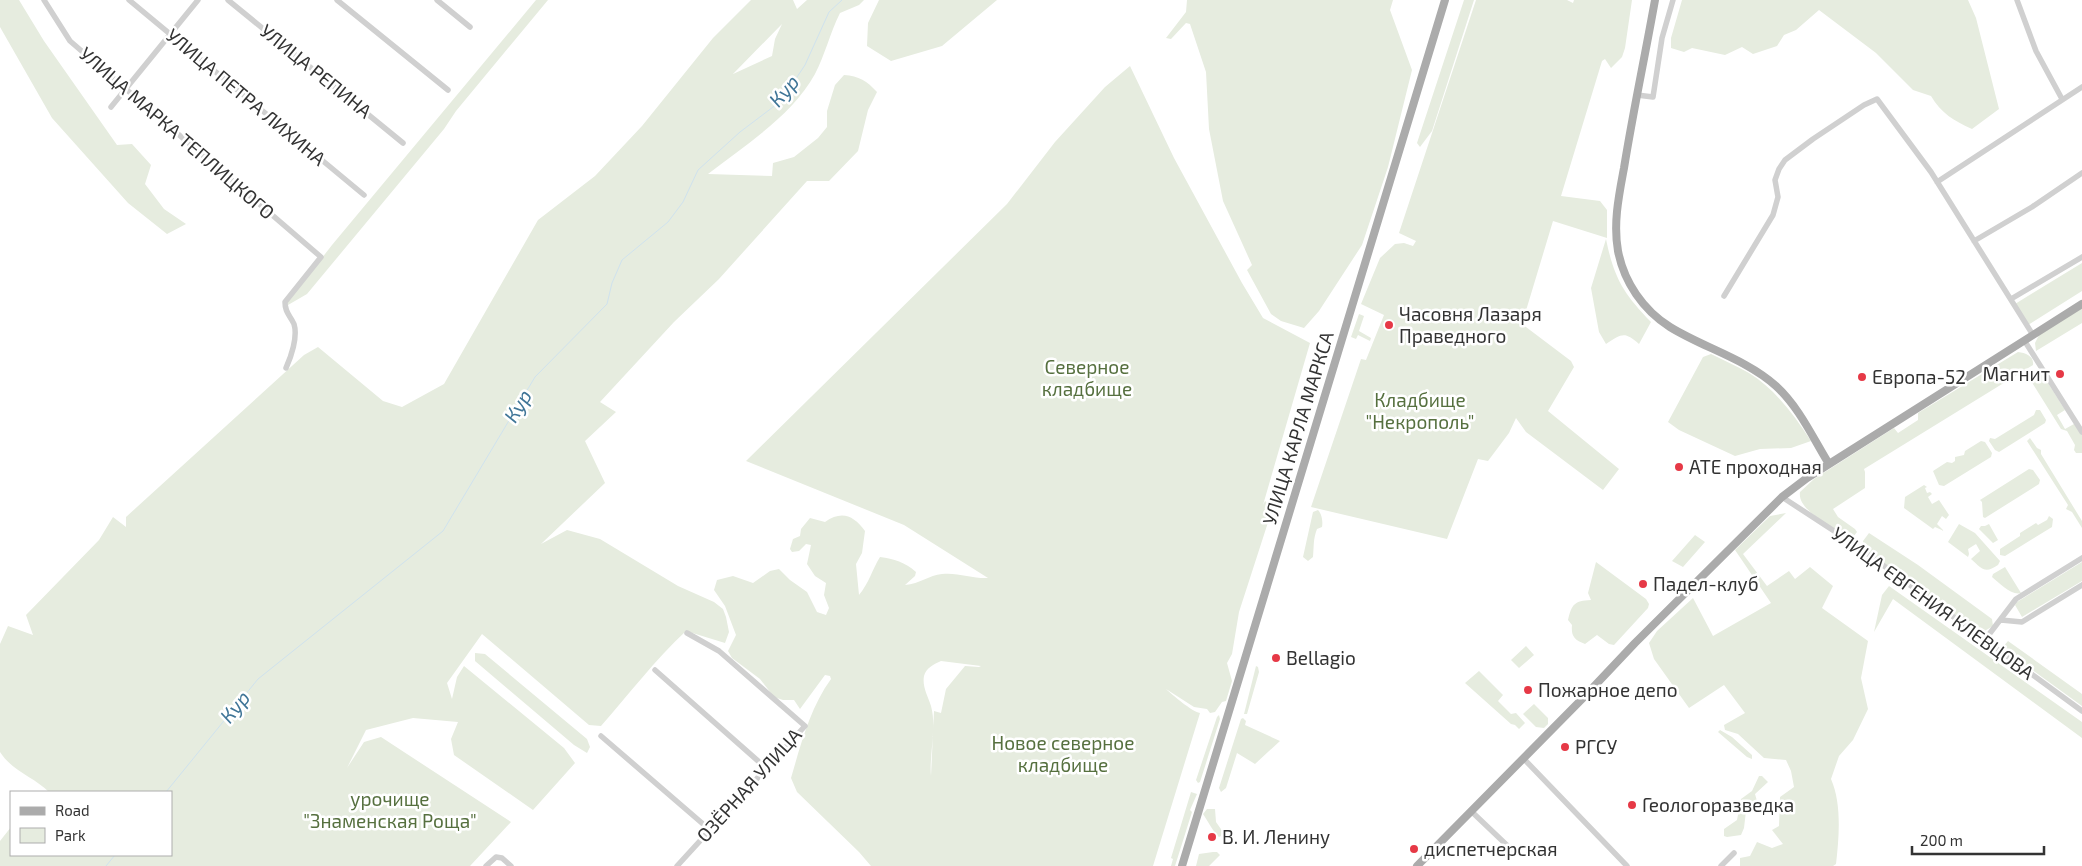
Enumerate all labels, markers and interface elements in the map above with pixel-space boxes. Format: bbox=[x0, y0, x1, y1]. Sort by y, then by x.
street label: УЛИЦА РЕПИНА bbox=[256, 19, 377, 123]
street label: УЛИЦА ПЕТРА ЛИХИНА bbox=[162, 23, 331, 170]
street label: УЛИЦА МАРКА ТЕПЛИЦКОГО bbox=[75, 42, 280, 224]
water label: Кур bbox=[763, 70, 803, 111]
place label: Часовня Лазаря Праведного bbox=[1399, 302, 1542, 347]
marker: Часовня Лазаря Праведного bbox=[1383, 319, 1395, 331]
street label: УЛИЦА КАРЛА МАРКСА bbox=[1257, 328, 1338, 527]
park label: Северное кладбище bbox=[1042, 355, 1132, 400]
place label: Магнит bbox=[1983, 362, 2050, 385]
place label: Европа-52 bbox=[1872, 365, 1966, 388]
marker: Магнит bbox=[2054, 368, 2066, 380]
marker: Европа-52 bbox=[1856, 371, 1868, 383]
water label: Кур bbox=[498, 385, 536, 426]
park label: Кладбище "Некрополь" bbox=[1365, 388, 1475, 433]
place label: АТЕ проходная bbox=[1689, 455, 1822, 478]
marker: АТЕ проходная bbox=[1673, 461, 1685, 473]
street label: УЛИЦА ЕВГЕНИЯ КЛЕВЦОВА bbox=[1828, 521, 2039, 684]
place label: Падел-клуб bbox=[1653, 572, 1759, 596]
marker: Падел-клуб bbox=[1637, 578, 1649, 590]
place label: Bellagio bbox=[1286, 646, 1356, 669]
marker: Bellagio bbox=[1270, 652, 1282, 664]
place label: Пожарное депо bbox=[1538, 678, 1678, 701]
marker: Пожарное депо bbox=[1522, 684, 1534, 696]
water label: Кур bbox=[214, 686, 254, 727]
street label: ОЗЁРНАЯ УЛИЦА bbox=[691, 723, 806, 846]
park label: Новое северное кладбище bbox=[992, 731, 1134, 776]
place label: РГСУ bbox=[1575, 735, 1618, 758]
marker: РГСУ bbox=[1559, 741, 1571, 753]
park label: урочище "Знаменская Роща" bbox=[303, 787, 477, 832]
legend bbox=[10, 791, 172, 856]
place label: Геологоразведка bbox=[1642, 793, 1794, 816]
marker: Геологоразведка bbox=[1626, 799, 1638, 811]
text: Road bbox=[55, 801, 90, 819]
scale bar bbox=[1912, 824, 2044, 856]
place label: В. И. Ленину bbox=[1222, 825, 1330, 849]
text: Park bbox=[55, 826, 86, 844]
marker: В. И. Ленину bbox=[1206, 831, 1218, 843]
text: 200 m bbox=[1920, 831, 1963, 849]
place label: диспетчерская bbox=[1424, 837, 1558, 860]
marker: диспетчерская bbox=[1408, 843, 1420, 855]

